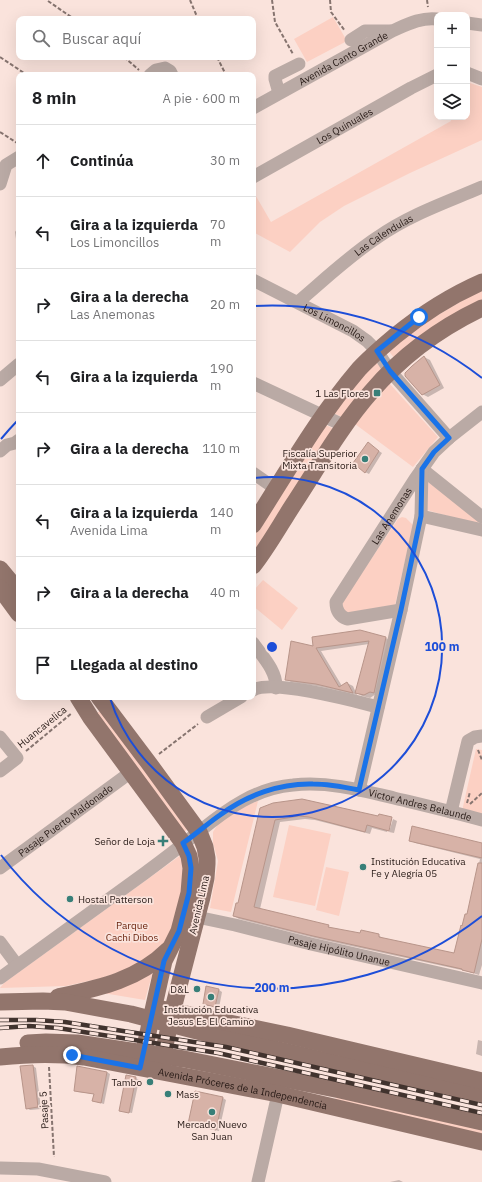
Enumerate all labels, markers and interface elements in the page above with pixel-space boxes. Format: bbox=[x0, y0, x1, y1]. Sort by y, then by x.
map controls bbox=[434, 12, 470, 120]
button: + bbox=[434, 12, 470, 48]
search box bbox=[16, 16, 256, 60]
icon: search bbox=[30, 27, 52, 49]
street label: Avenida Canto Grande bbox=[296, 28, 390, 88]
text: Buscar aquí bbox=[62, 29, 141, 48]
button: − bbox=[434, 48, 470, 84]
button: layers bbox=[434, 84, 470, 120]
text: 8 min bbox=[32, 87, 76, 109]
text: A pie · 600 m bbox=[162, 90, 240, 107]
street label: Los Quinuales bbox=[314, 104, 375, 147]
icon: ahead bbox=[32, 150, 54, 172]
text: Continúa bbox=[70, 151, 134, 170]
text: 30 m bbox=[210, 152, 240, 169]
street label: Las Calendulas bbox=[351, 211, 415, 258]
text: Gira a la izquierda bbox=[70, 215, 198, 234]
text: 70 m bbox=[210, 216, 226, 250]
icon: left bbox=[32, 222, 54, 244]
text: Los Limoncillos bbox=[70, 234, 159, 251]
text: Gira a la derecha bbox=[70, 287, 189, 306]
icon: right bbox=[32, 294, 54, 316]
text: 20 m bbox=[210, 296, 240, 313]
street label: Los Limoncillos bbox=[301, 300, 368, 345]
text: Las Anemonas bbox=[70, 306, 155, 323]
route start bbox=[410, 308, 428, 326]
text: 190 m bbox=[210, 360, 233, 394]
icon: left bbox=[32, 366, 54, 388]
text: Gira a la izquierda bbox=[70, 367, 198, 386]
place label: 1 Las Flores bbox=[315, 387, 369, 400]
marker: 1 Las Flores bbox=[372, 388, 382, 398]
icon: right bbox=[32, 438, 54, 460]
text: Gira a la derecha bbox=[70, 439, 189, 458]
text: 110 m bbox=[202, 440, 240, 457]
place label: Fiscalía Superior Mixta Transitoria bbox=[282, 447, 358, 472]
marker: Fiscalía Superior Mixta Transitoria bbox=[360, 454, 370, 464]
street label: Las Anemonas bbox=[368, 485, 415, 547]
text: Gira a la izquierda bbox=[70, 503, 198, 522]
text: 140 m bbox=[210, 504, 233, 538]
icon: left bbox=[32, 510, 54, 532]
text: Avenida Lima bbox=[70, 522, 148, 539]
icon: right bbox=[32, 582, 54, 604]
text: Gira a la derecha bbox=[70, 583, 189, 602]
text: 40 m bbox=[210, 584, 240, 601]
text: 100 m bbox=[424, 639, 460, 654]
centre of rings bbox=[265, 640, 279, 654]
icon: arrive bbox=[32, 654, 54, 676]
text: Llegada al destino bbox=[70, 655, 198, 674]
street label: Huancavelica bbox=[15, 703, 70, 751]
street label: Pasaje Puerto Maldonado bbox=[15, 781, 116, 859]
street label: Victor Andres Belaunde bbox=[367, 786, 474, 824]
place label: Señor de Loja bbox=[94, 835, 156, 848]
marker: Señor de Loja bbox=[158, 836, 168, 846]
place label: Institución Educativa Fe y Alegría 05 bbox=[371, 855, 466, 880]
marker: Institución Educativa Fe y Alegría 05 bbox=[358, 862, 368, 872]
street label: Avenida Lima bbox=[186, 874, 212, 936]
place label: Hostal Patterson bbox=[78, 893, 153, 906]
marker: Hostal Patterson bbox=[65, 894, 75, 904]
park label: Parque Cachi Dibos bbox=[106, 919, 158, 944]
street label: Pasaje Hipólito Unanue bbox=[287, 932, 392, 968]
text: 200 m bbox=[254, 980, 290, 995]
place label: D&L bbox=[170, 983, 189, 996]
marker: D&L bbox=[192, 984, 202, 994]
marker: Institución Educativa Jesus Es El Camino bbox=[206, 992, 216, 1002]
place label: Institución Educativa Jesus Es El Camino bbox=[164, 1003, 259, 1028]
route end bbox=[63, 1046, 81, 1064]
street label: Avenida Próceres de la Independencia bbox=[157, 1065, 329, 1112]
place label: Tambo bbox=[112, 1076, 142, 1089]
marker: Tambo bbox=[145, 1077, 155, 1087]
place label: Mass bbox=[176, 1088, 199, 1101]
marker: Mass bbox=[163, 1089, 173, 1099]
street label: Pasaje 5 bbox=[37, 1091, 51, 1129]
marker: Mercado Nuevo San Juan bbox=[207, 1107, 217, 1117]
place label: Mercado Nuevo San Juan bbox=[177, 1118, 247, 1143]

